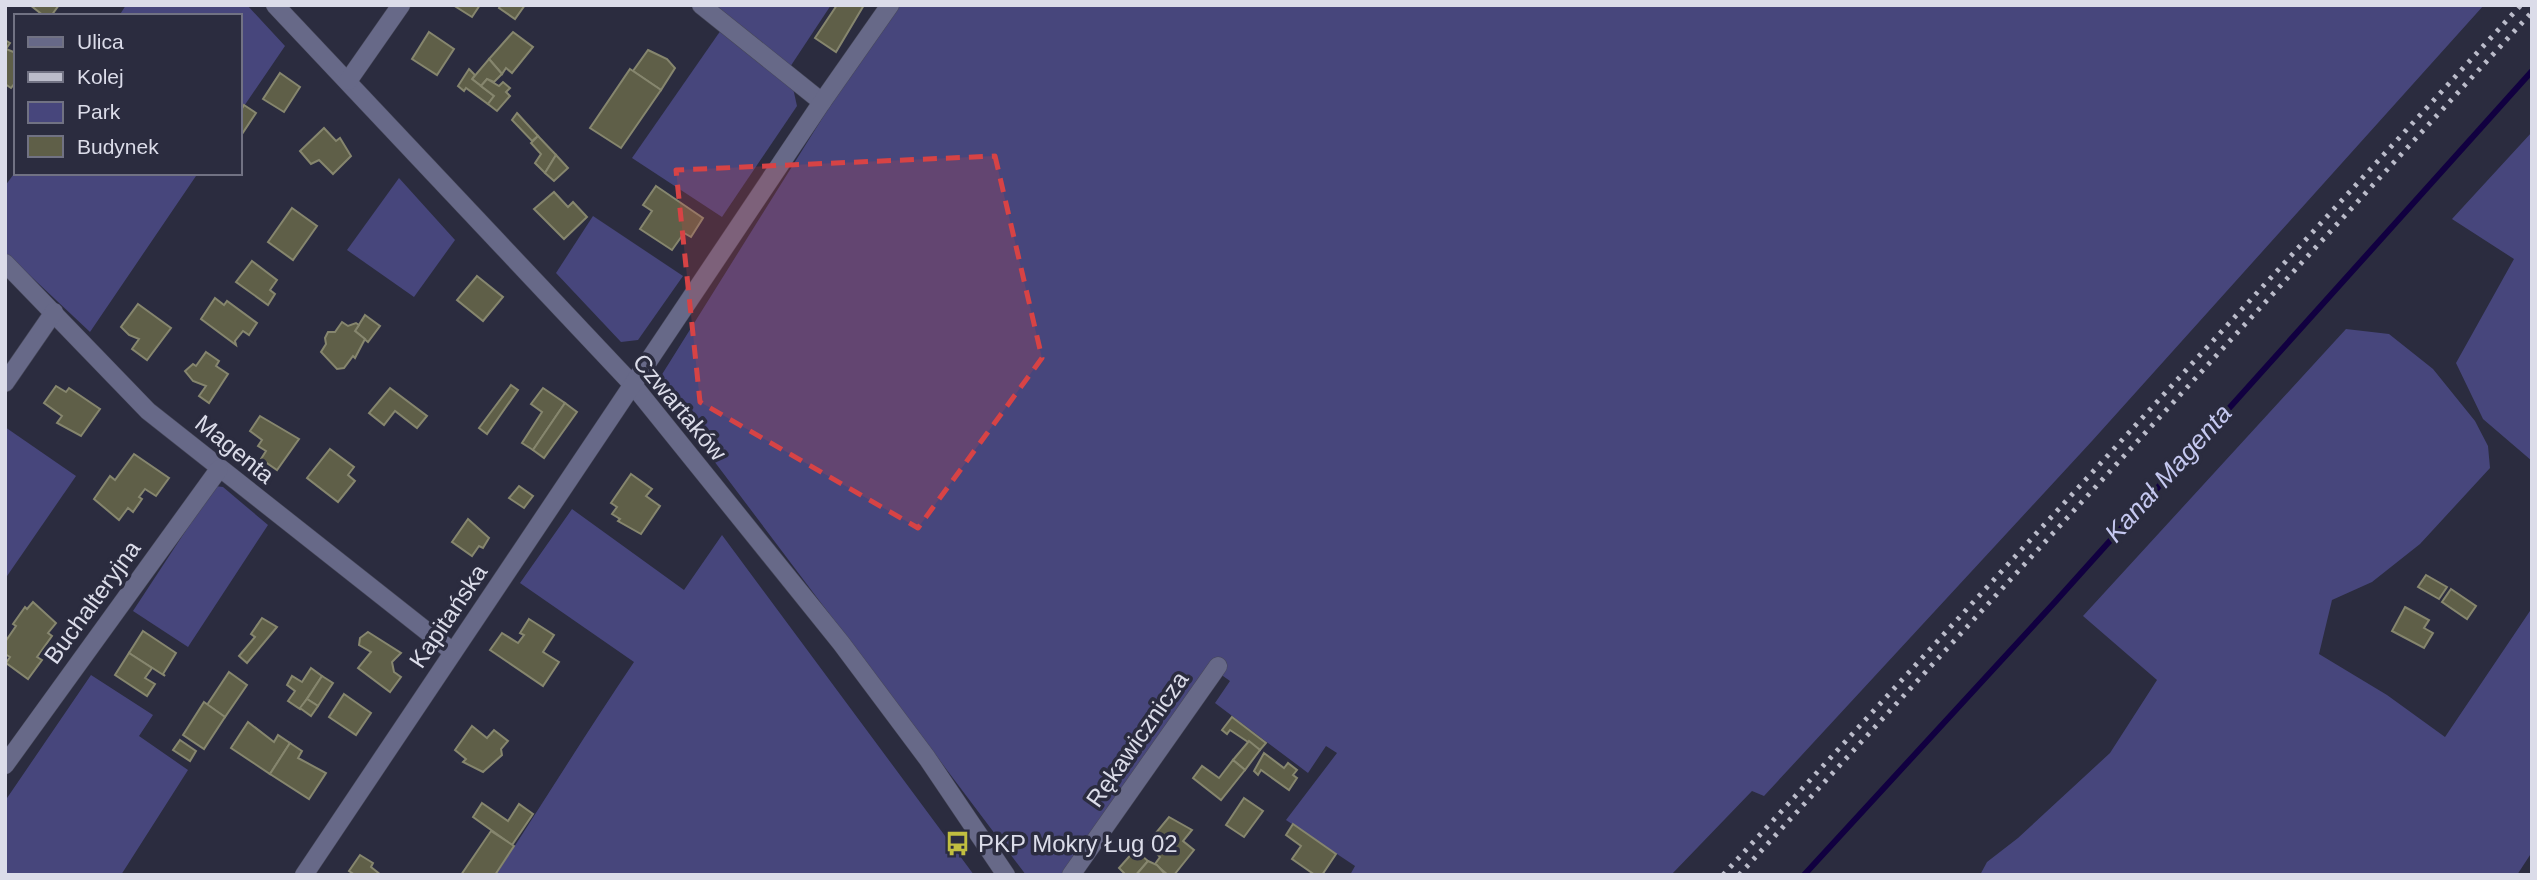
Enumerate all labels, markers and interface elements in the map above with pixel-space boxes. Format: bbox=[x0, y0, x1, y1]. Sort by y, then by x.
legend bbox=[14, 14, 242, 175]
text: Ulica bbox=[77, 30, 124, 53]
text: Kolej bbox=[77, 65, 124, 88]
text: Park bbox=[77, 100, 121, 123]
text: Budynek bbox=[77, 135, 159, 158]
street label: Czwartaków bbox=[628, 348, 733, 466]
water label: Kanał Magenta bbox=[2098, 398, 2238, 548]
street label: Magenta bbox=[190, 409, 280, 489]
street label: Buchalteryjna bbox=[38, 535, 146, 669]
street label: Kapitańska bbox=[404, 559, 493, 673]
street label: Rękawicznicza bbox=[1080, 666, 1194, 812]
bus stop icon: PKP Mokry Ług 02 bbox=[944, 829, 972, 857]
place label: PKP Mokry Ług 02 bbox=[978, 830, 1178, 857]

